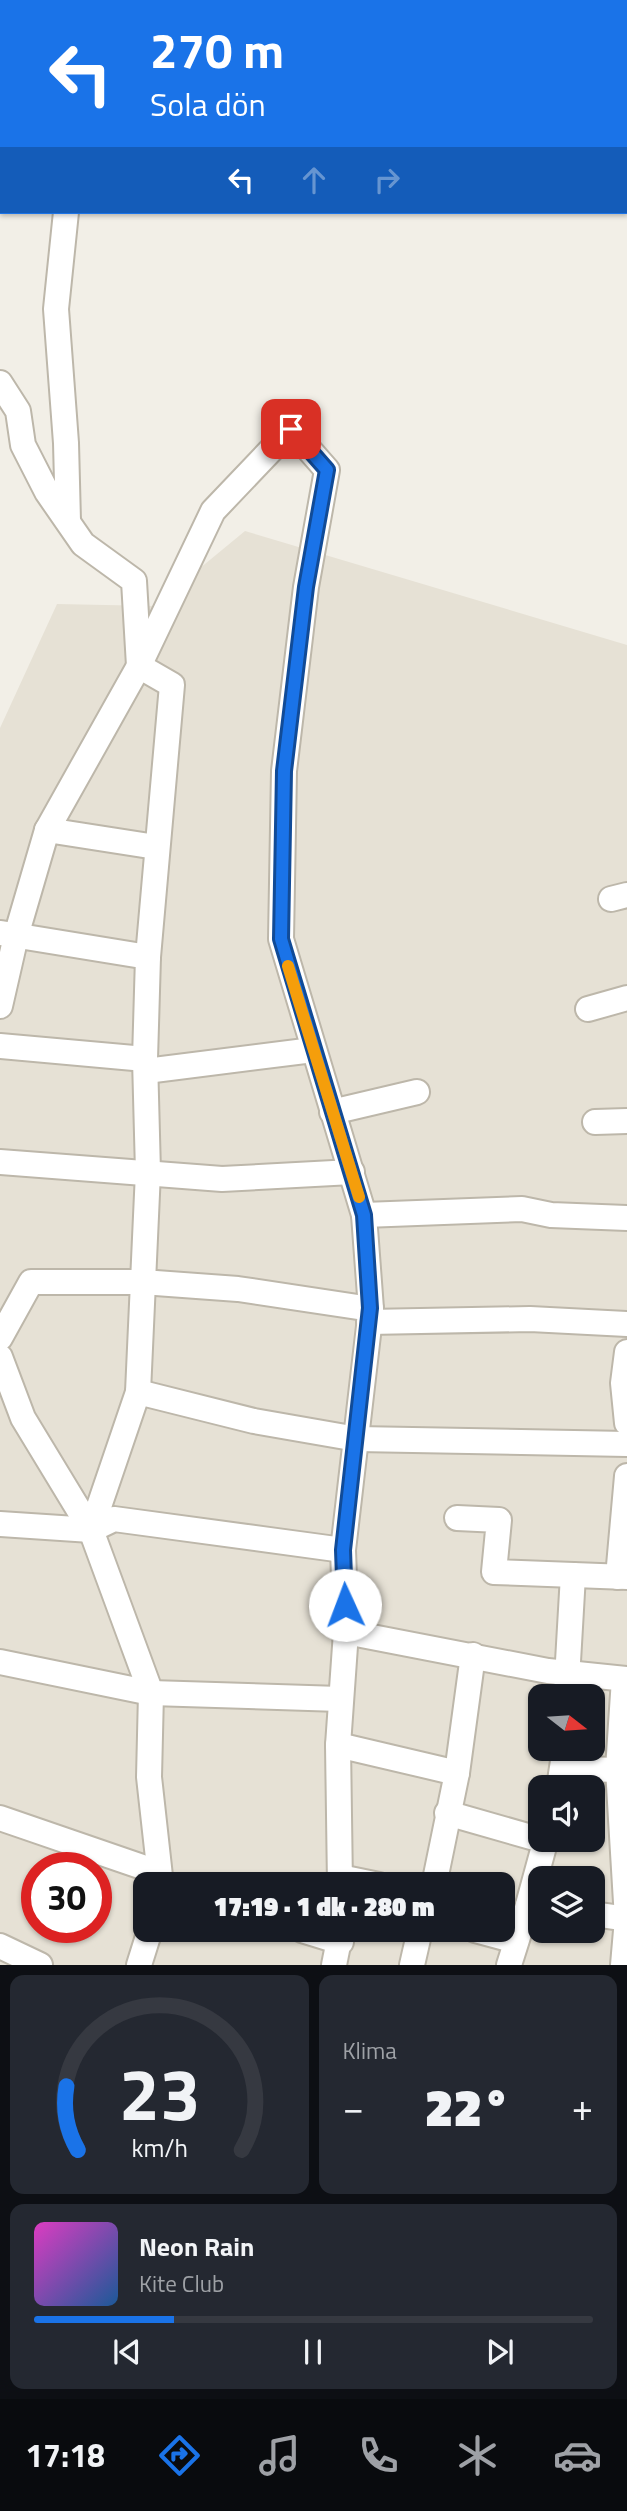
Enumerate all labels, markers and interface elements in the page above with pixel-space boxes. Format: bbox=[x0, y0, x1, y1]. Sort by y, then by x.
text: 270 m bbox=[150, 12, 284, 87]
icon: left bbox=[35, 28, 126, 119]
text: Sola dön bbox=[150, 80, 266, 128]
icon: left bbox=[222, 161, 260, 199]
icon: ahead bbox=[295, 161, 333, 199]
icon: right bbox=[368, 161, 406, 199]
pin bbox=[261, 399, 321, 459]
icon: arrive bbox=[272, 410, 310, 448]
position arrow bbox=[308, 1568, 382, 1642]
north arrow bbox=[528, 1684, 606, 1760]
map controls bbox=[528, 1684, 605, 1943]
button: sound bbox=[528, 1775, 605, 1852]
speed limit sign: 30 bbox=[21, 1852, 112, 1943]
button: layers bbox=[528, 1866, 605, 1943]
text: 17:19 · 1 dk · 280 m bbox=[214, 1887, 434, 1926]
text: Klima bbox=[343, 2033, 397, 2068]
text: 23 bbox=[118, 2039, 200, 2149]
text: 22° bbox=[425, 2067, 511, 2146]
text: − bbox=[343, 2078, 364, 2136]
text: + bbox=[572, 2078, 593, 2136]
text: km/h bbox=[131, 2129, 188, 2167]
text: Neon Rain bbox=[139, 2227, 254, 2266]
text: Kite Club bbox=[139, 2266, 224, 2301]
icon: previous bbox=[108, 2333, 146, 2371]
icon: pause bbox=[294, 2333, 332, 2371]
icon: next bbox=[481, 2333, 519, 2371]
text: 17:18 bbox=[25, 2431, 105, 2479]
icon: directions bbox=[155, 2431, 204, 2480]
icon: music bbox=[255, 2431, 304, 2480]
icon: phone bbox=[354, 2431, 403, 2480]
icon: climate bbox=[453, 2431, 502, 2480]
icon: car bbox=[553, 2431, 602, 2480]

